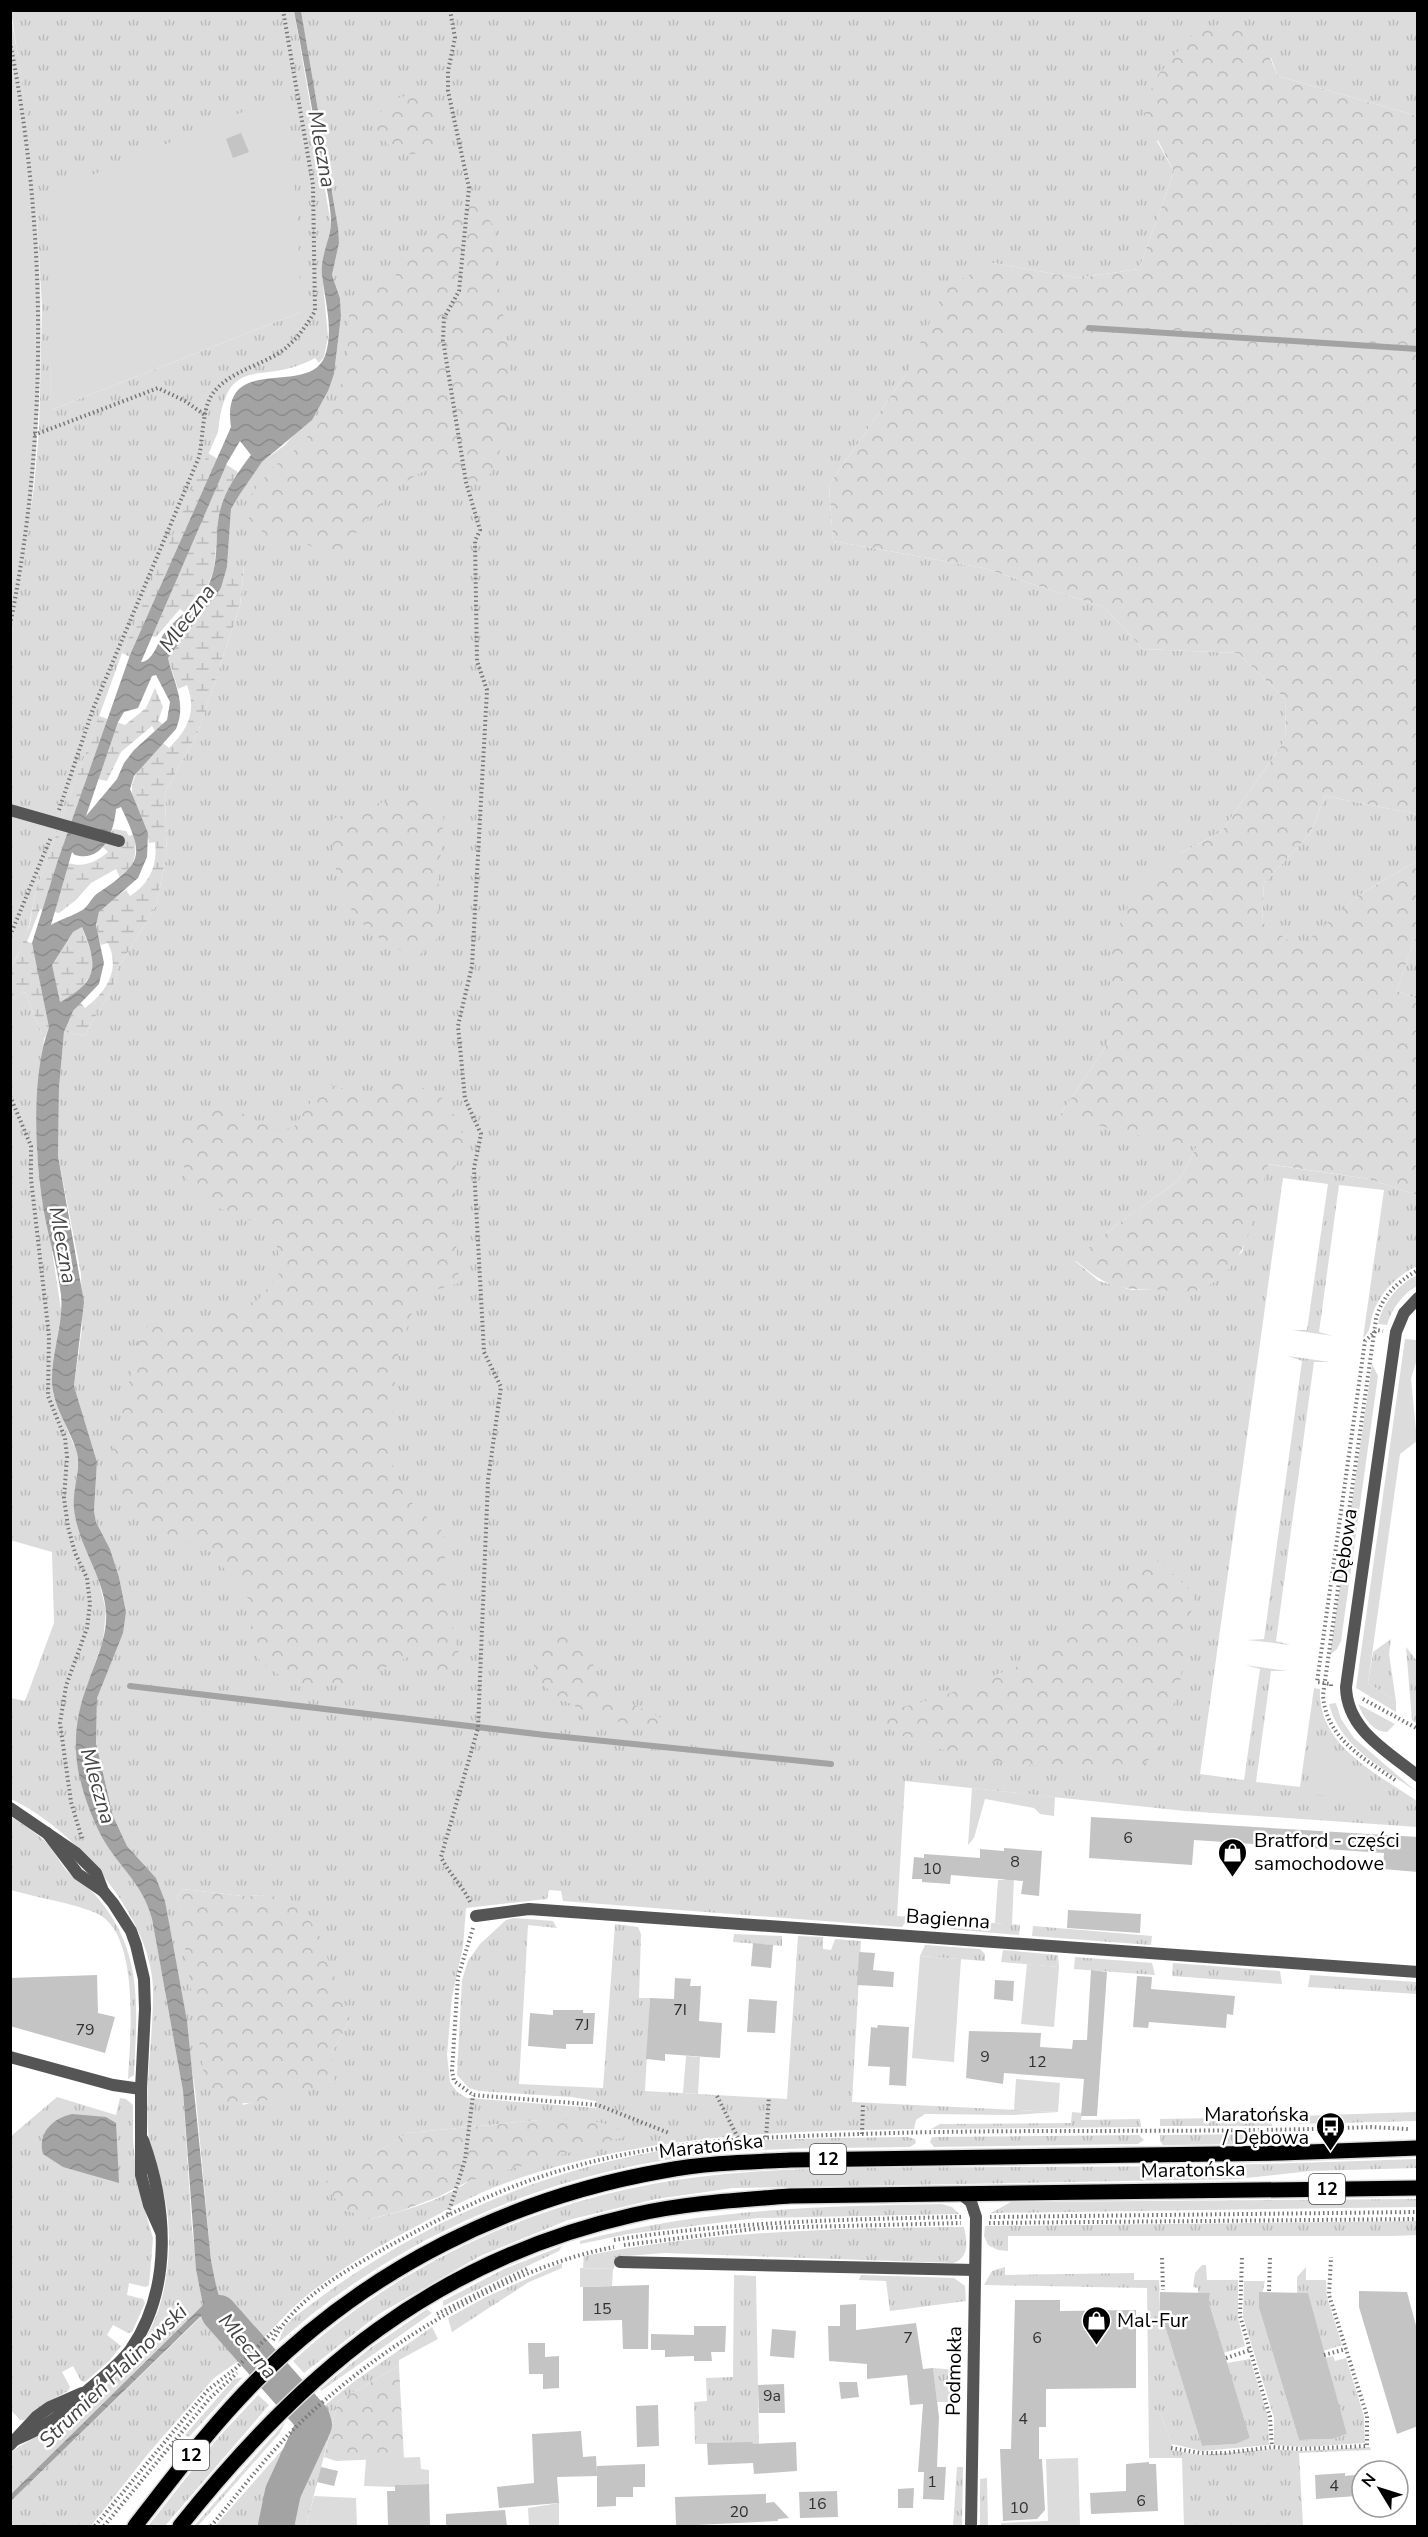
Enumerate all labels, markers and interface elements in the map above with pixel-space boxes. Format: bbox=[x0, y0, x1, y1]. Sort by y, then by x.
water label: Mleczna bbox=[301, 108, 343, 190]
water label: Mleczna bbox=[152, 579, 222, 657]
water label: Mleczna bbox=[42, 1204, 84, 1286]
street label: Dębowa bbox=[1326, 1507, 1364, 1585]
water label: Mleczna bbox=[74, 1745, 122, 1827]
house number: 6 bbox=[1123, 1827, 1133, 1849]
place label: Bratford - części samochodowe bbox=[1254, 1827, 1400, 1877]
shop icon: Bratford - części samochodowe bbox=[1217, 1836, 1249, 1878]
house number: 8 bbox=[1010, 1851, 1020, 1873]
house number: 10 bbox=[922, 1858, 942, 1880]
street label: Bagienna bbox=[905, 1903, 991, 1935]
house number: 7I bbox=[673, 1999, 687, 2021]
house number: 7J bbox=[575, 2014, 589, 2036]
house number: 79 bbox=[75, 2019, 95, 2041]
house number: 9 bbox=[980, 2046, 990, 2068]
house number: 12 bbox=[1027, 2051, 1047, 2073]
place label: Maratońska / Dębowa bbox=[1204, 2101, 1309, 2151]
bus stop icon: Maratońska / Dębowa bbox=[1314, 2110, 1346, 2152]
street label: Maratońska bbox=[657, 2127, 765, 2165]
road number: 12 bbox=[810, 2144, 846, 2174]
street label: Maratońska bbox=[1140, 2156, 1246, 2184]
road number: 12 bbox=[1309, 2174, 1345, 2204]
water label: Strumień Halinowski bbox=[33, 2297, 194, 2454]
house number: 15 bbox=[592, 2298, 612, 2320]
shop icon: Mal-Fur bbox=[1080, 2304, 1112, 2346]
water label: Mleczna bbox=[212, 2307, 284, 2385]
place label: Mal-Fur bbox=[1117, 2307, 1188, 2334]
street label: Podmokła bbox=[940, 2326, 968, 2416]
house number: 7 bbox=[903, 2327, 913, 2349]
house number: 6 bbox=[1032, 2327, 1042, 2349]
house number: 9a bbox=[763, 2385, 781, 2407]
house number: 4 bbox=[1018, 2408, 1028, 2430]
road number: 12 bbox=[173, 2440, 209, 2470]
north arrow bbox=[1350, 2459, 1410, 2519]
text: N bbox=[1357, 2469, 1381, 2492]
house number: 1 bbox=[927, 2471, 937, 2493]
house number: 4 bbox=[1329, 2475, 1339, 2497]
house number: 6 bbox=[1136, 2490, 1146, 2512]
house number: 16 bbox=[807, 2493, 827, 2515]
house number: 10 bbox=[1009, 2497, 1029, 2519]
house number: 20 bbox=[729, 2501, 749, 2523]

